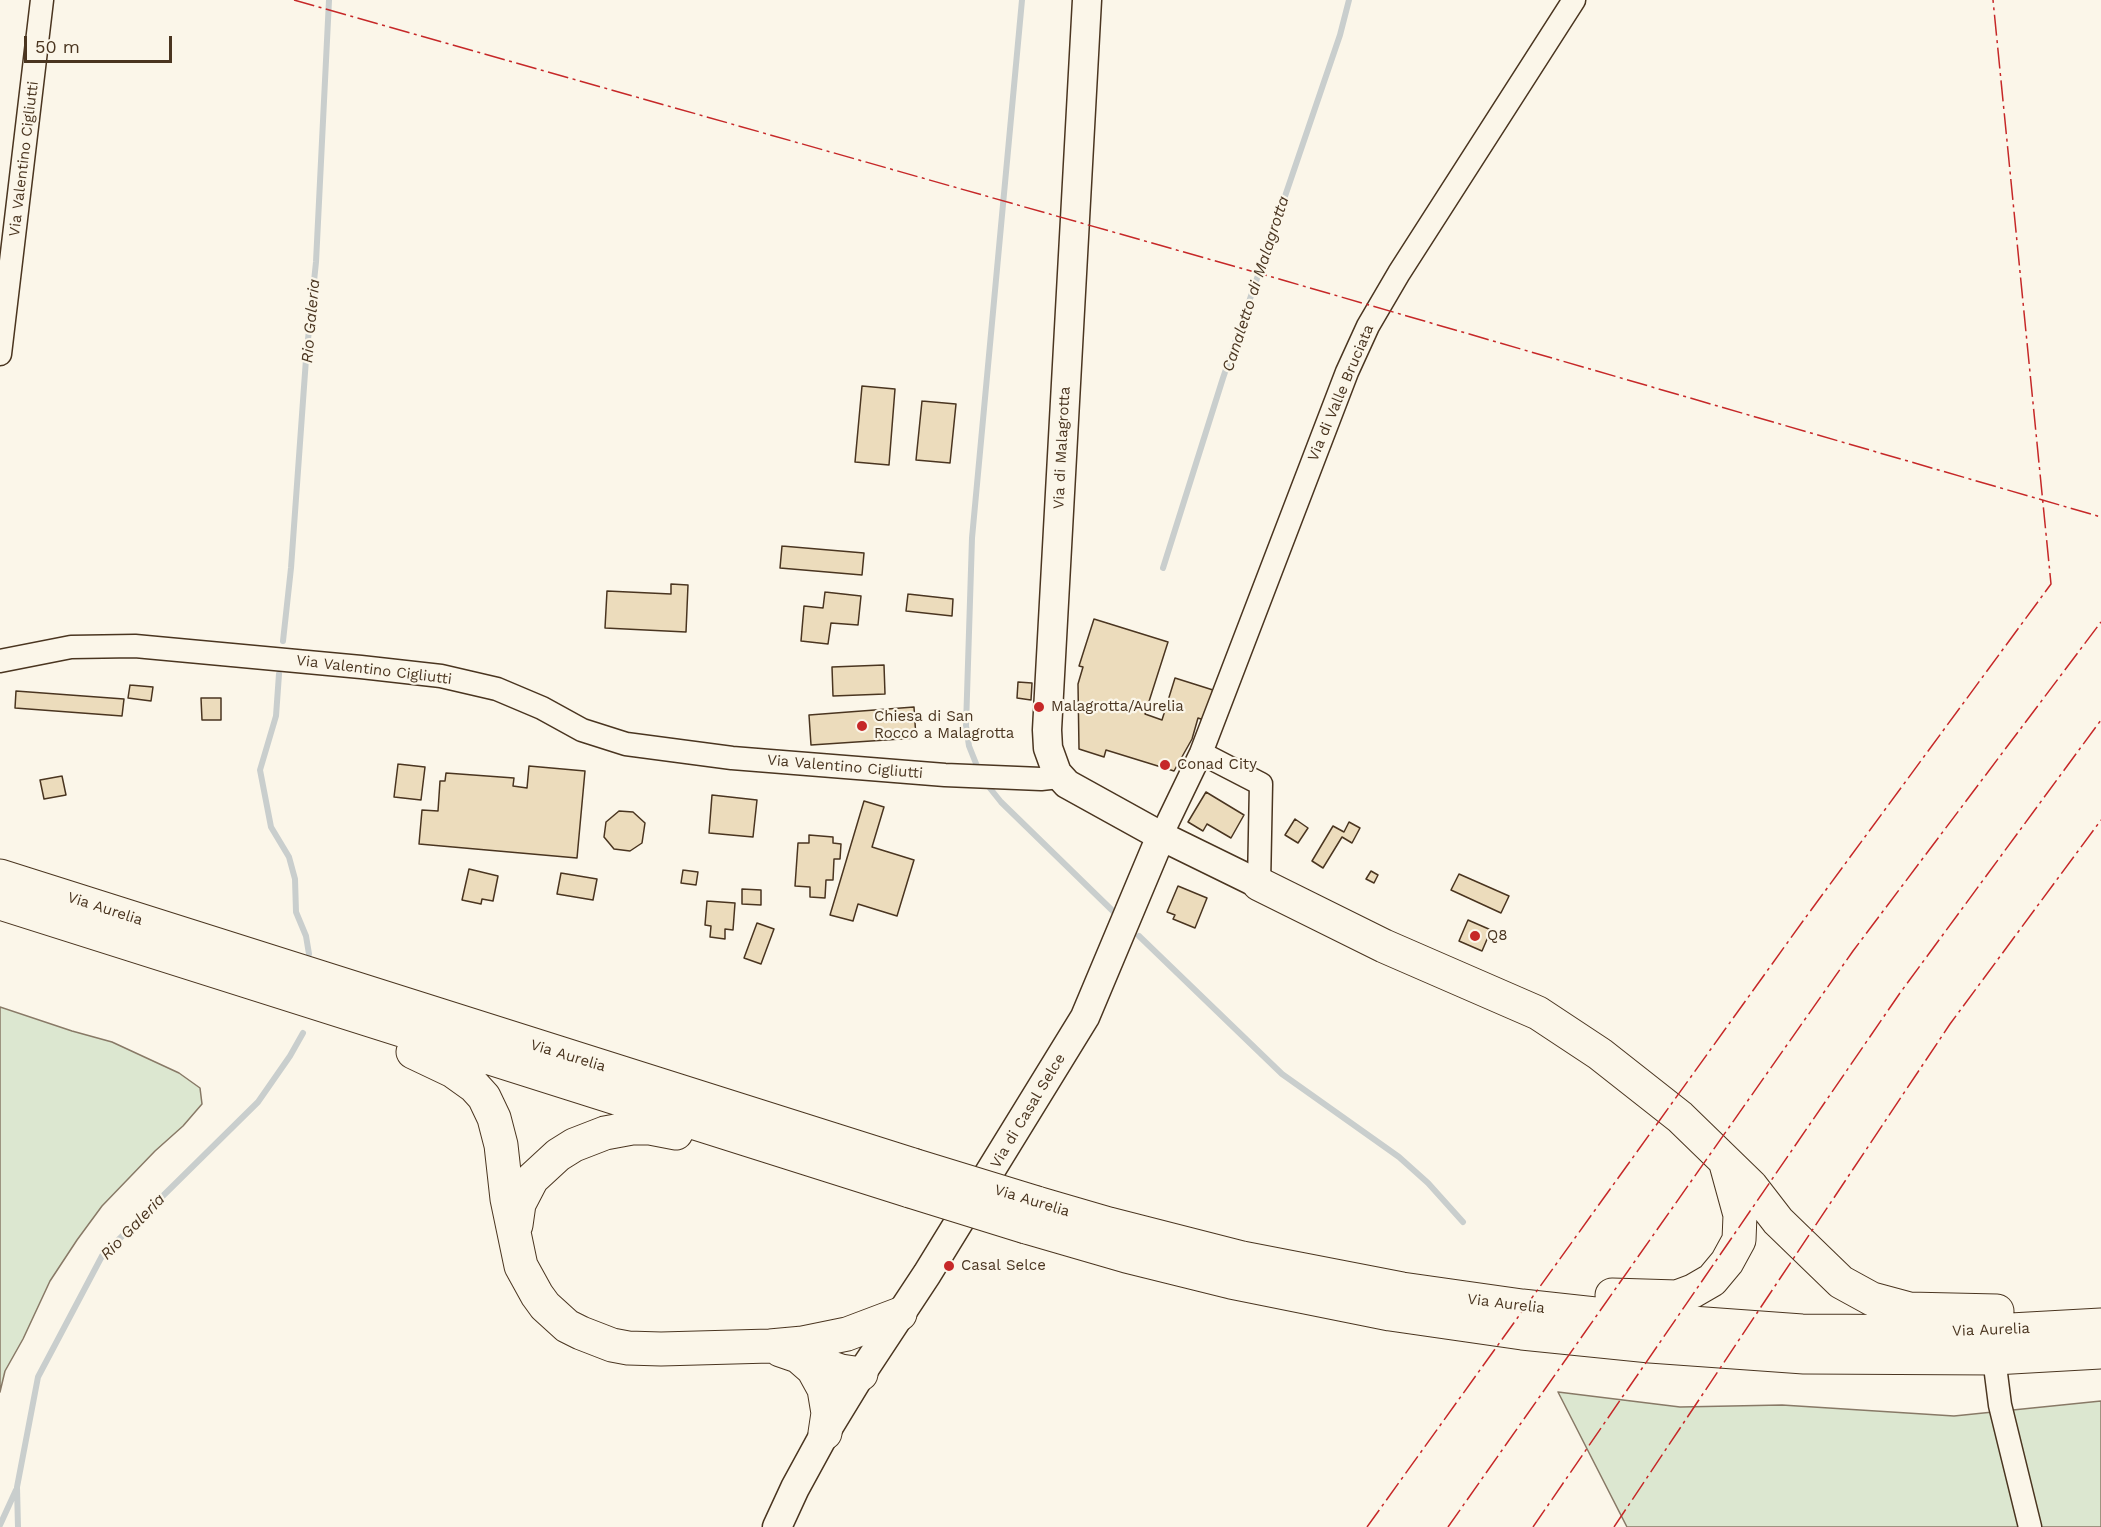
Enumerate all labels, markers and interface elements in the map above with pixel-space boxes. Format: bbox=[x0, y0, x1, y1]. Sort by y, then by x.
scale bar bbox=[27, 24, 176, 62]
text: 50 m bbox=[35, 36, 80, 57]
street label: Via Valentino Cigliutti bbox=[6, 80, 42, 238]
water label: Canaletto di Malagrotta bbox=[1219, 194, 1293, 374]
water label: Rio Galeria bbox=[298, 278, 324, 364]
street label: Via di Valle Bruciata bbox=[1304, 322, 1378, 464]
street label: Via di Malagrotta bbox=[1050, 386, 1074, 510]
street label: Via Valentino Cigliutti bbox=[295, 652, 453, 688]
place label: Malagrotta/Aurelia bbox=[1051, 698, 1184, 716]
marker: Malagrotta/Aurelia bbox=[1032, 700, 1046, 714]
place label: Chiesa di San Rocco a Malagrotta bbox=[874, 708, 1014, 743]
marker: Chiesa di San Rocco a Malagrotta bbox=[855, 719, 869, 733]
street label: Via Valentino Cigliutti bbox=[766, 751, 924, 783]
place label: Conad City bbox=[1177, 756, 1257, 774]
marker: Conad City bbox=[1158, 758, 1172, 772]
street label: Via Aurelia bbox=[65, 888, 145, 930]
place label: Q8 bbox=[1487, 927, 1507, 945]
marker: Q8 bbox=[1468, 929, 1482, 943]
street label: Via Aurelia bbox=[528, 1036, 608, 1076]
street label: Via di Casal Selce bbox=[987, 1050, 1069, 1172]
street label: Via Aurelia bbox=[992, 1181, 1072, 1221]
water label: Rio Galeria bbox=[97, 1190, 169, 1264]
place label: Casal Selce bbox=[961, 1257, 1046, 1275]
marker: Casal Selce bbox=[942, 1259, 956, 1273]
street label: Via Aurelia bbox=[1466, 1290, 1546, 1318]
street label: Via Aurelia bbox=[1952, 1320, 2030, 1340]

